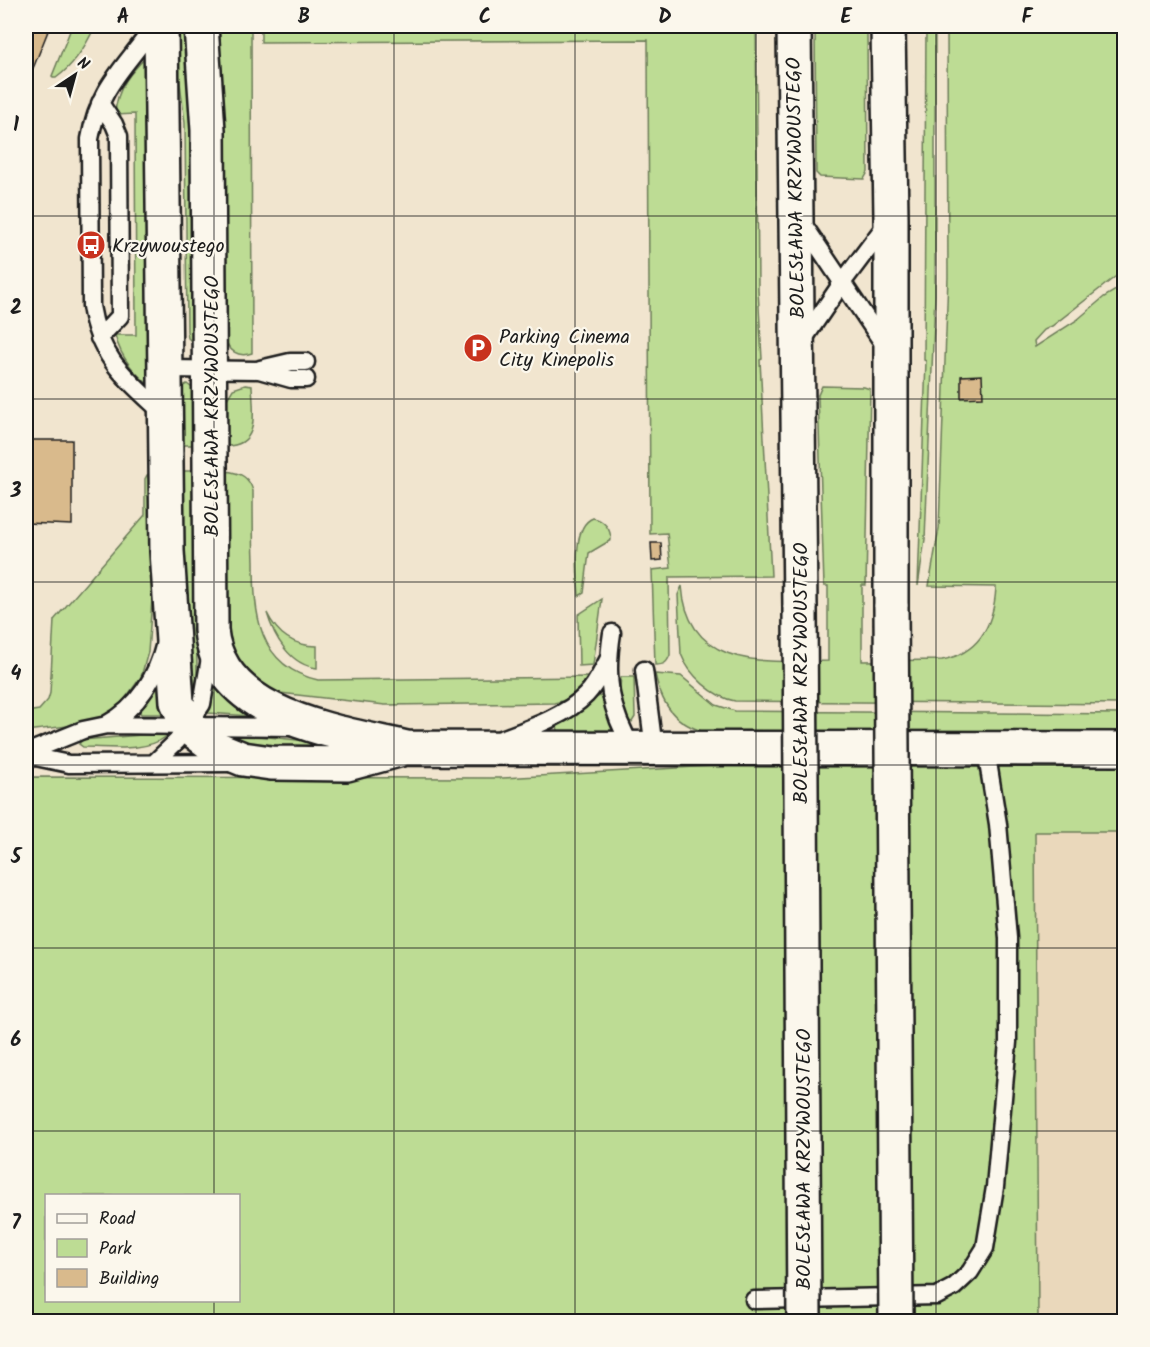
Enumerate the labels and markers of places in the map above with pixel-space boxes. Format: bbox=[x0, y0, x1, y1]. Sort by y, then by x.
bus stop icon: Krzywoustego bbox=[75, 229, 107, 261]
place label: Krzywoustego bbox=[112, 231, 225, 263]
place label: Parking Cinema City Kinepolis bbox=[499, 322, 630, 377]
parking icon: Parking Cinema City Kinepolis bbox=[462, 332, 494, 364]

